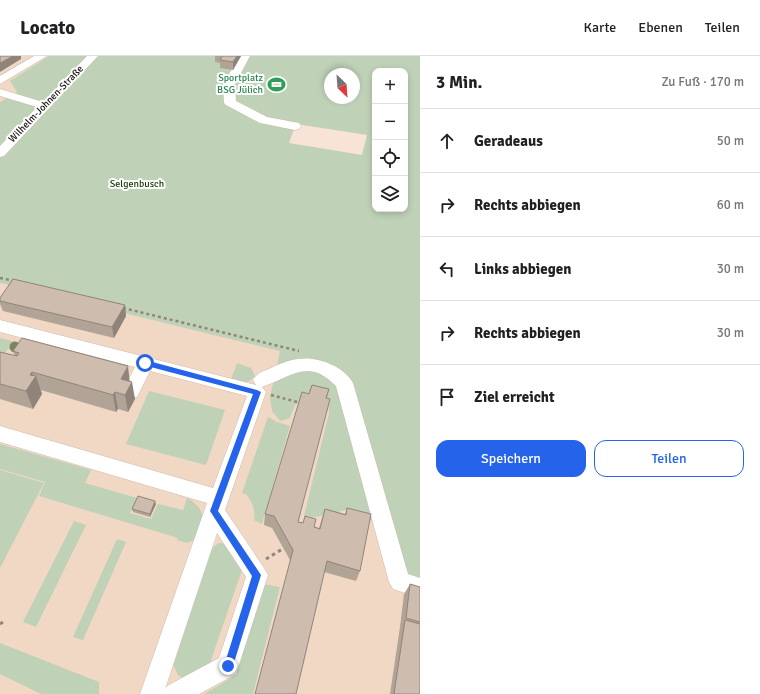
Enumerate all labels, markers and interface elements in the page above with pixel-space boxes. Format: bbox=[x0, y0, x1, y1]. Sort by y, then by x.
text: Locato bbox=[20, 16, 75, 40]
text: Karte bbox=[584, 19, 616, 36]
text: Ebenen bbox=[638, 19, 683, 36]
text: Teilen bbox=[705, 19, 740, 36]
street label: Wilhelm-Johnen-Straße bbox=[6, 63, 86, 145]
north arrow bbox=[324, 68, 360, 104]
map controls bbox=[372, 68, 408, 212]
button: + bbox=[372, 68, 408, 104]
place label: Sportplatz BSG Jülich bbox=[217, 72, 264, 96]
text: 3 Min. bbox=[436, 72, 482, 93]
sports icon: Sportplatz BSG Jülich bbox=[266, 74, 286, 94]
text: Zu Fuß · 170 m bbox=[661, 74, 744, 90]
button: − bbox=[372, 104, 408, 140]
icon: ahead bbox=[436, 130, 458, 152]
text: Geradeaus bbox=[474, 132, 543, 150]
text: 50 m bbox=[717, 133, 744, 149]
button: locate bbox=[372, 140, 408, 176]
button: layers bbox=[372, 176, 408, 212]
park label: Selgenbusch bbox=[110, 178, 164, 190]
icon: right bbox=[436, 194, 458, 216]
text: Rechts abbiegen bbox=[474, 196, 581, 214]
text: 60 m bbox=[717, 197, 744, 213]
icon: left bbox=[436, 258, 458, 280]
text: Links abbiegen bbox=[474, 260, 571, 278]
text: 30 m bbox=[717, 261, 744, 277]
icon: right bbox=[436, 322, 458, 344]
text: Rechts abbiegen bbox=[474, 324, 581, 342]
text: 30 m bbox=[717, 325, 744, 341]
route start bbox=[136, 354, 154, 372]
icon: arrive bbox=[436, 386, 458, 408]
text: Ziel erreicht bbox=[474, 388, 555, 406]
button: Speichern bbox=[436, 440, 586, 477]
button: Teilen bbox=[594, 440, 744, 477]
route end bbox=[219, 657, 237, 675]

